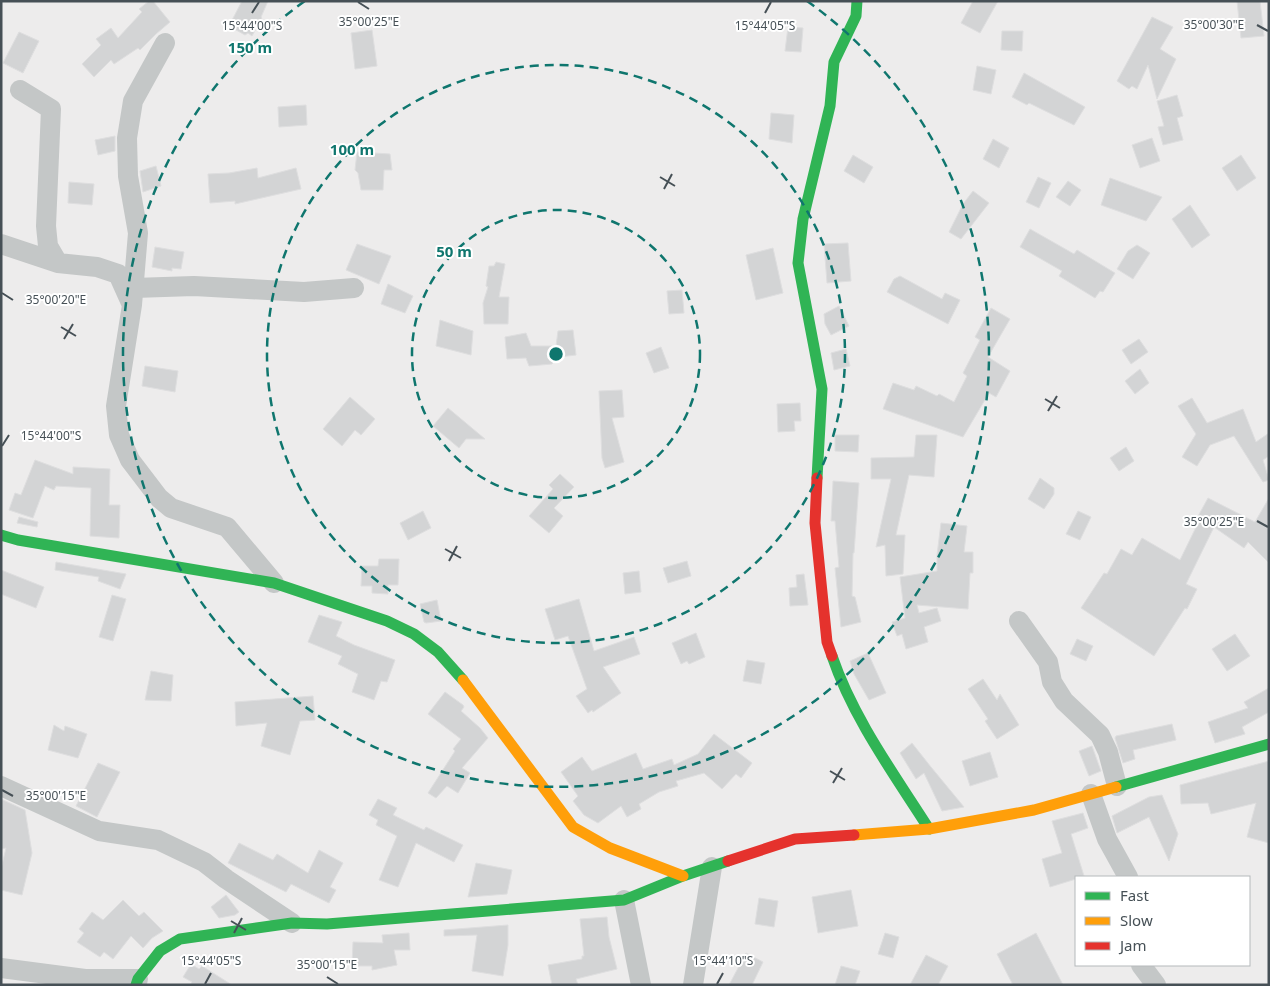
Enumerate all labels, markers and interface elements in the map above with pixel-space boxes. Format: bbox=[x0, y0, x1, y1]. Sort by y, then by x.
text: 35°00'25"E bbox=[339, 13, 399, 30]
text: 35°00'30"E bbox=[1184, 16, 1244, 33]
text: 15°44'00"S bbox=[222, 17, 283, 34]
text: 15°44'05"S bbox=[735, 17, 796, 34]
text: 150 m bbox=[228, 37, 272, 57]
text: 100 m bbox=[330, 139, 374, 159]
text: 50 m bbox=[436, 241, 472, 261]
text: 35°00'20"E bbox=[26, 291, 86, 308]
centre of rings bbox=[547, 345, 565, 363]
text: 15°44'00"S bbox=[21, 427, 82, 444]
text: 35°00'25"E bbox=[1184, 513, 1244, 530]
text: 35°00'15"E bbox=[26, 787, 86, 804]
legend bbox=[1075, 876, 1250, 966]
text: Fast bbox=[1120, 885, 1149, 905]
text: Slow bbox=[1120, 910, 1153, 930]
text: Jam bbox=[1118, 935, 1147, 955]
text: 15°44'05"S bbox=[181, 952, 242, 969]
text: 15°44'10"S bbox=[693, 952, 754, 969]
text: 35°00'15"E bbox=[297, 956, 357, 973]

